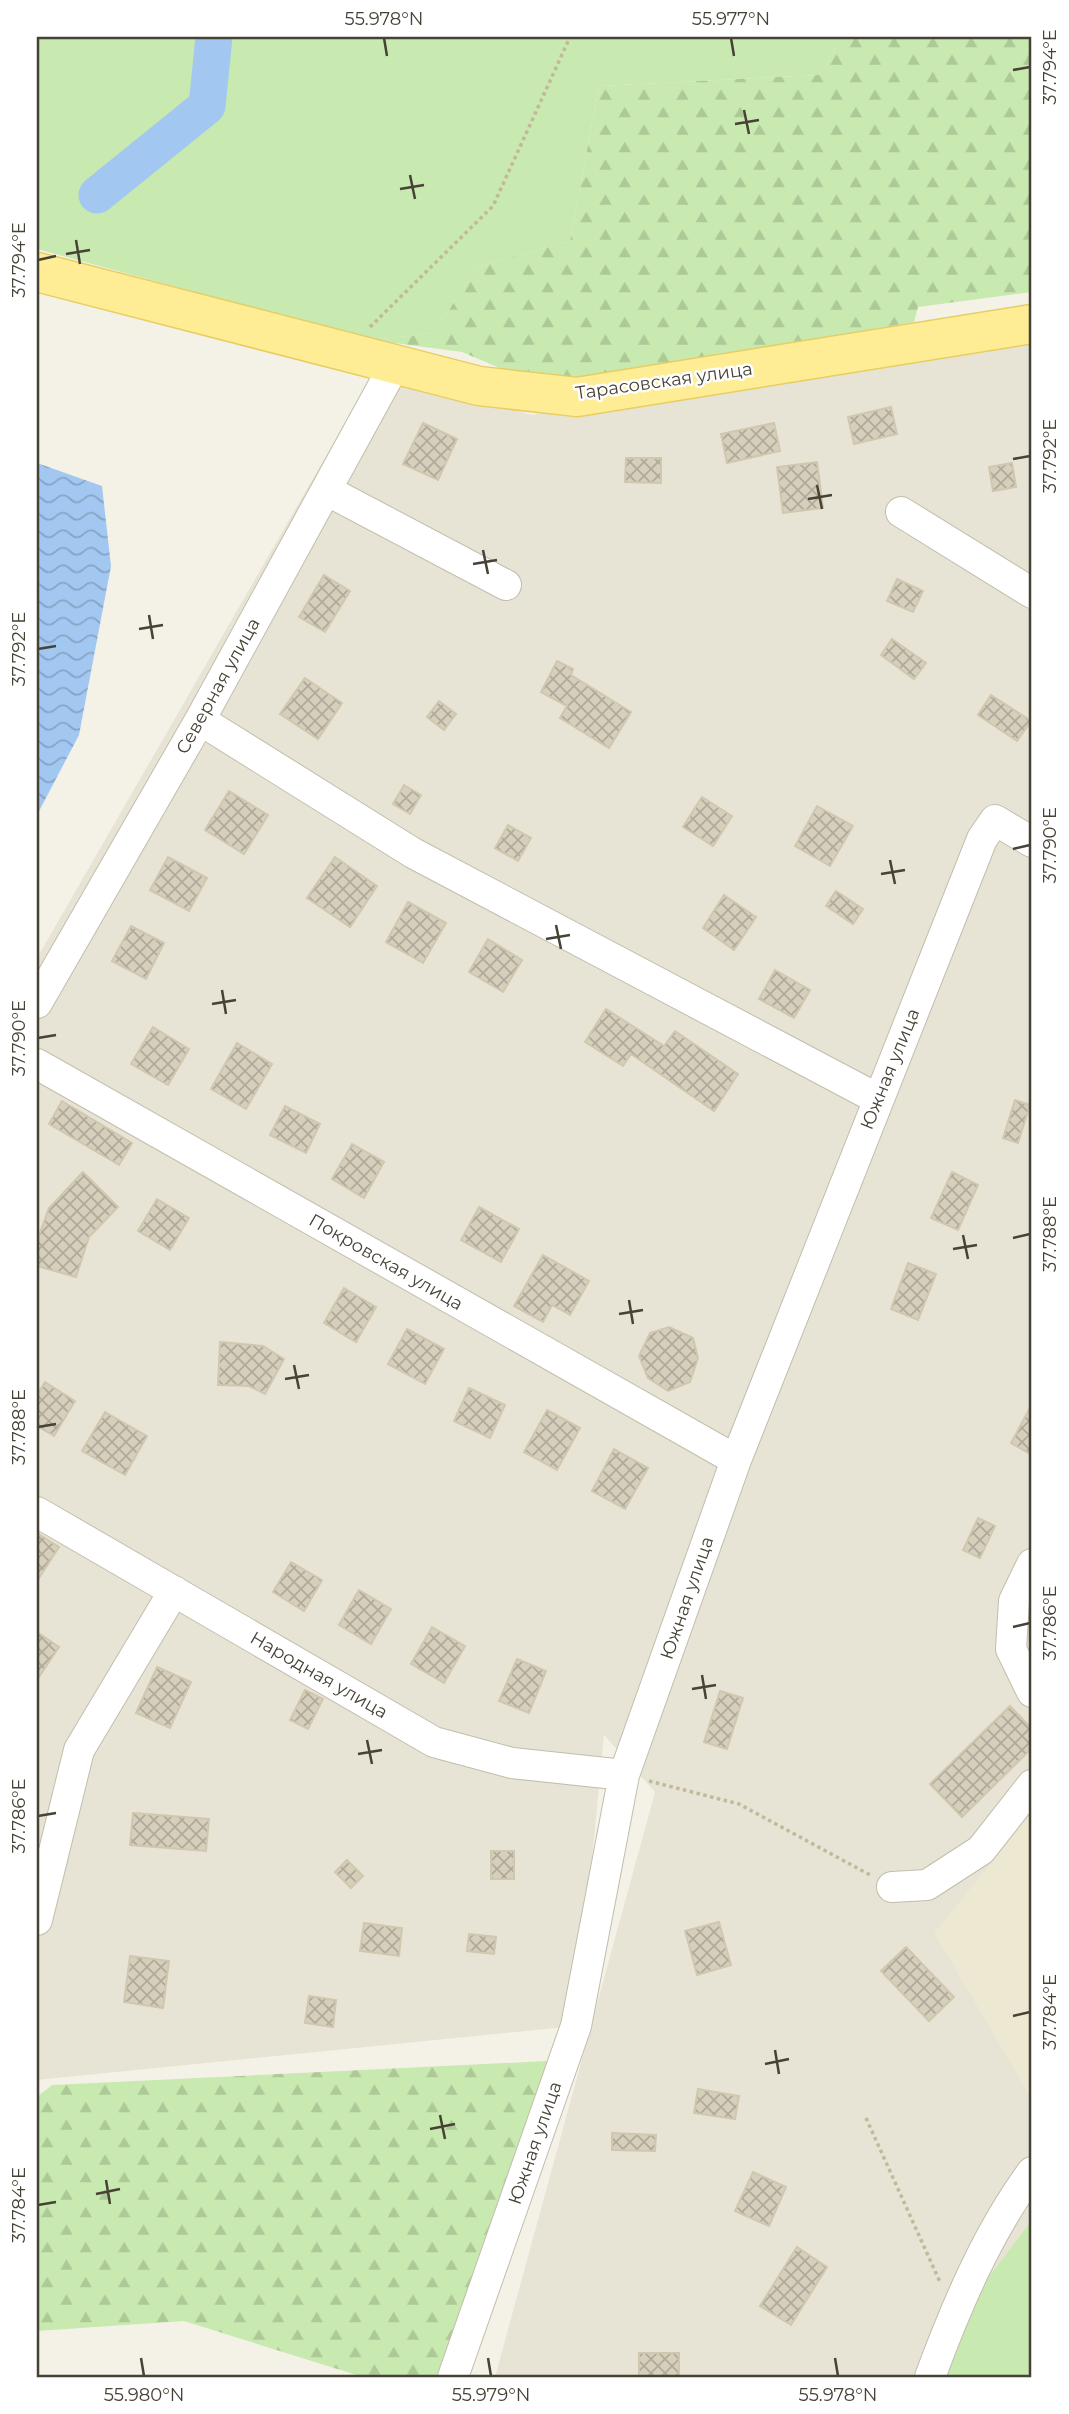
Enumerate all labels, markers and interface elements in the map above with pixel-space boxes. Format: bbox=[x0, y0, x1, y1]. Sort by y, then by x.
text: 55.978°N bbox=[345, 8, 423, 30]
text: 55.977°N bbox=[692, 8, 770, 30]
text: 37.794°E bbox=[1039, 29, 1061, 105]
text: 37.794°E bbox=[8, 222, 30, 298]
street label: Тарасовская улица bbox=[574, 358, 754, 404]
text: 37.792°E bbox=[1039, 419, 1061, 493]
text: 37.792°E bbox=[8, 612, 30, 686]
street label: Северная улица bbox=[171, 614, 265, 758]
text: 37.790°E bbox=[1039, 807, 1061, 883]
text: 37.790°E bbox=[8, 1000, 30, 1076]
street label: Южная улица bbox=[856, 1005, 924, 1133]
text: 37.788°E bbox=[1039, 1196, 1061, 1272]
street label: Покровская улица bbox=[305, 1209, 467, 1315]
text: 37.788°E bbox=[8, 1389, 30, 1465]
street label: Южная улица bbox=[656, 1534, 718, 1662]
text: 37.786°E bbox=[1039, 1585, 1061, 1661]
street label: Народная улица bbox=[246, 1627, 392, 1723]
text: 37.786°E bbox=[8, 1778, 30, 1854]
text: 37.784°E bbox=[1039, 1974, 1061, 2050]
street label: Южная улица bbox=[504, 2079, 566, 2207]
text: 37.784°E bbox=[8, 2167, 30, 2243]
text: 55.980°N bbox=[104, 2384, 184, 2406]
text: 55.979°N bbox=[452, 2384, 530, 2406]
text: 55.978°N bbox=[799, 2384, 877, 2406]

